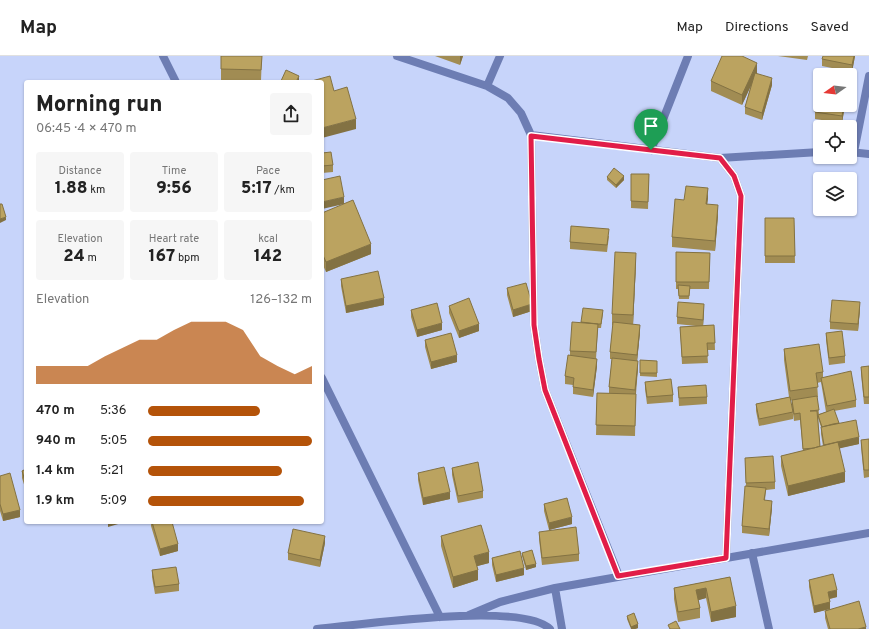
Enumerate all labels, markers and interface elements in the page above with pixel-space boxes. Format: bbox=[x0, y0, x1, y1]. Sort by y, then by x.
text: Map bbox=[20, 16, 57, 40]
text: Map bbox=[677, 19, 703, 36]
text: Directions bbox=[725, 19, 789, 36]
text: Saved bbox=[811, 19, 849, 36]
north arrow bbox=[813, 68, 857, 112]
map controls bbox=[813, 68, 857, 216]
text: Morning run bbox=[36, 92, 162, 119]
button: share bbox=[270, 93, 312, 135]
pin bbox=[634, 109, 668, 150]
icon: arrive bbox=[640, 115, 662, 137]
button: locate bbox=[813, 120, 857, 164]
text: 06:45 · 4 × 470 m bbox=[36, 121, 137, 137]
text: Distance bbox=[58, 164, 102, 178]
text: Time bbox=[162, 164, 186, 178]
text: Pace bbox=[256, 164, 280, 178]
button: layers bbox=[813, 172, 857, 216]
text: 1.88 bbox=[55, 178, 88, 200]
text: 9:56 bbox=[156, 178, 192, 200]
text: 5:17 bbox=[241, 178, 272, 200]
text: km bbox=[88, 183, 105, 197]
text: /km bbox=[272, 183, 295, 197]
text: Elevation bbox=[57, 232, 103, 246]
text: Heart rate bbox=[149, 232, 199, 246]
text: kcal bbox=[258, 232, 278, 246]
text: 24 bbox=[63, 246, 85, 268]
text: 167 bbox=[148, 246, 175, 268]
text: 142 bbox=[254, 246, 282, 268]
text: m bbox=[85, 251, 97, 265]
text: bpm bbox=[175, 251, 200, 265]
text: Elevation bbox=[36, 292, 89, 308]
text: 126–132 m bbox=[250, 292, 312, 308]
text: 470 m bbox=[36, 403, 75, 419]
text: 5:36 bbox=[100, 403, 127, 419]
text: 940 m bbox=[36, 433, 76, 449]
text: 5:05 bbox=[100, 433, 127, 449]
text: 1.4 km bbox=[36, 463, 75, 479]
text: 5:21 bbox=[100, 463, 124, 479]
text: 1.9 km bbox=[36, 493, 74, 509]
text: 5:09 bbox=[100, 493, 127, 509]

